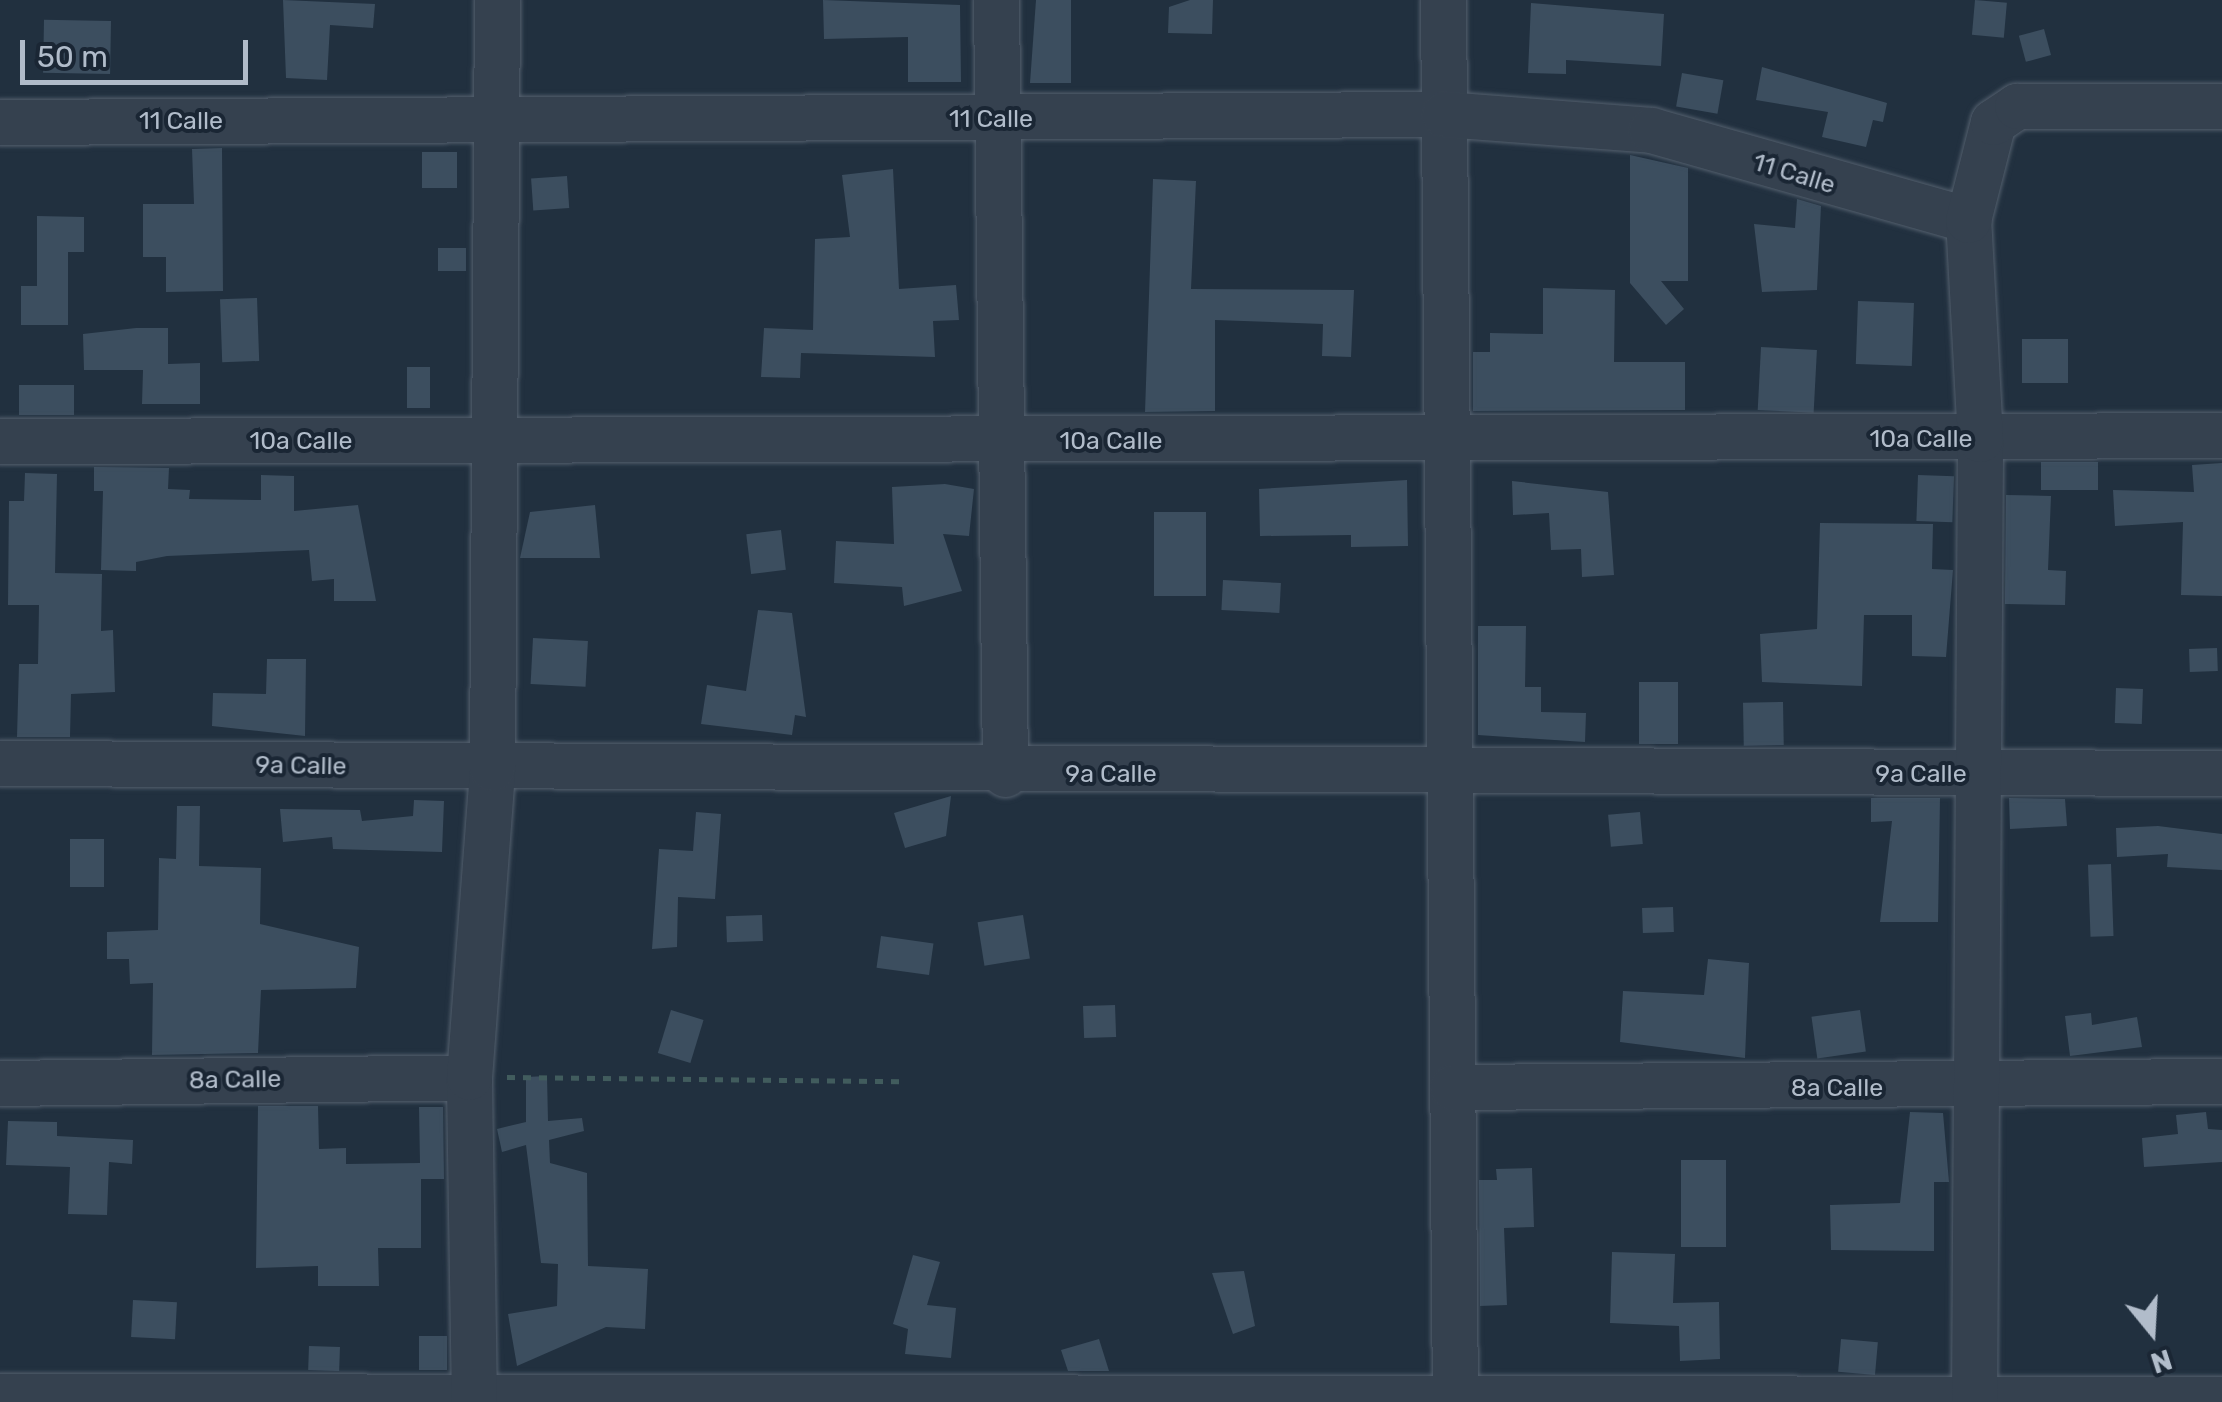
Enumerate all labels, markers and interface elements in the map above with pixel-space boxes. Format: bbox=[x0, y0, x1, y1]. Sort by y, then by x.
scale bar bbox=[25, 20, 252, 82]
text: 50 m bbox=[37, 39, 108, 75]
street label: 11 Calle bbox=[949, 104, 1033, 134]
street label: 11 Calle bbox=[139, 106, 223, 136]
street label: 11 Calle bbox=[1749, 147, 1839, 201]
street label: 10a Calle bbox=[1869, 424, 1973, 454]
street label: 10a Calle bbox=[249, 426, 353, 456]
street label: 10a Calle bbox=[1059, 426, 1163, 456]
street label: 9a Calle bbox=[255, 750, 347, 782]
street label: 9a Calle bbox=[1065, 759, 1157, 789]
street label: 9a Calle bbox=[1875, 759, 1967, 789]
street label: 8a Calle bbox=[189, 1064, 281, 1096]
street label: 8a Calle bbox=[1791, 1073, 1883, 1103]
north arrow bbox=[2102, 1282, 2202, 1382]
text: N bbox=[2147, 1342, 2176, 1380]

